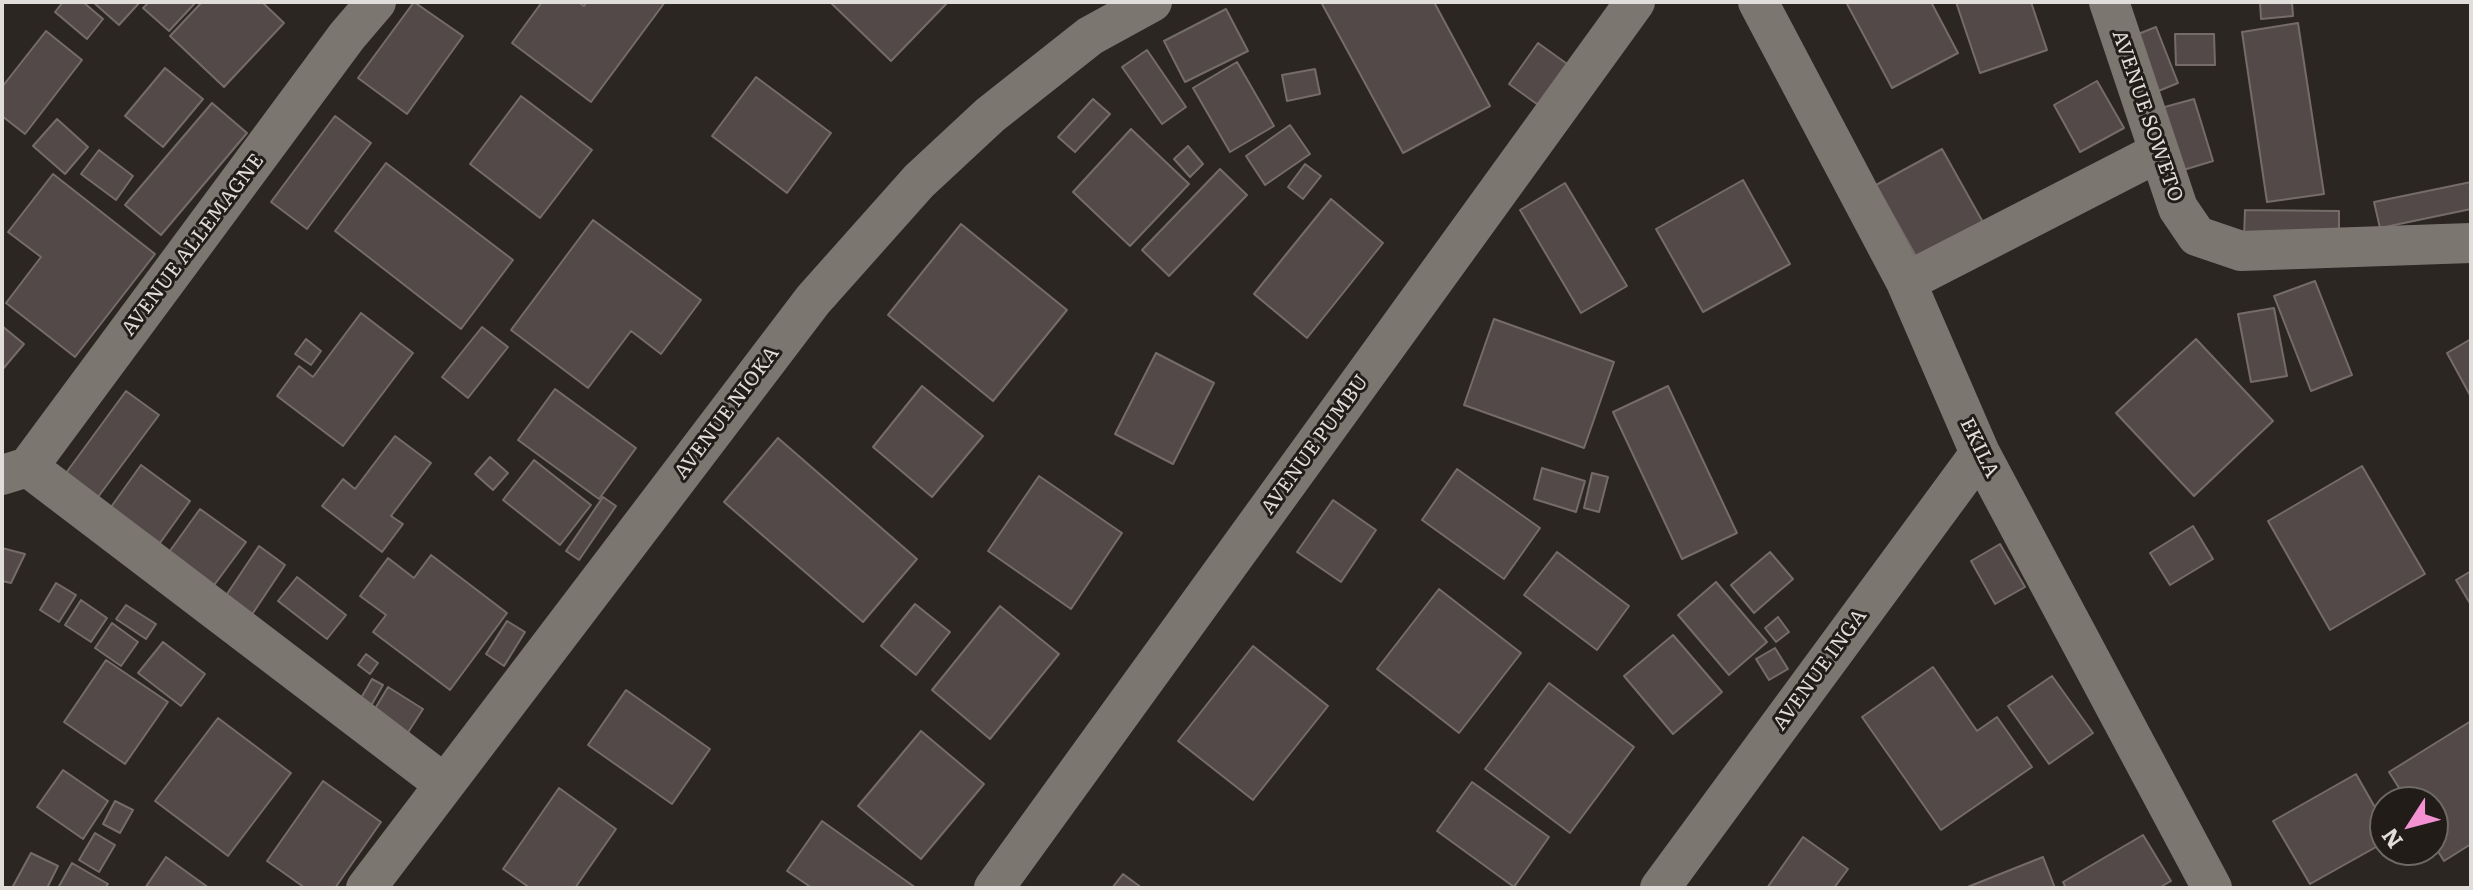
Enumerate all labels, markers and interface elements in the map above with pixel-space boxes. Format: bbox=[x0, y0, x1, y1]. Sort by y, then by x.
street label: AVENUE SOWETO bbox=[2106, 27, 2188, 205]
street label: AVENUE ALLEMAGNE bbox=[117, 149, 269, 341]
street label: AVENUE NIOKA bbox=[669, 342, 785, 484]
street label: AVENUE PUMBU bbox=[1256, 370, 1374, 520]
street label: EKILA bbox=[1954, 414, 2004, 482]
street label: AVENUE INGA bbox=[1768, 605, 1872, 735]
north arrow bbox=[2369, 786, 2449, 866]
text: N bbox=[2372, 822, 2410, 856]

